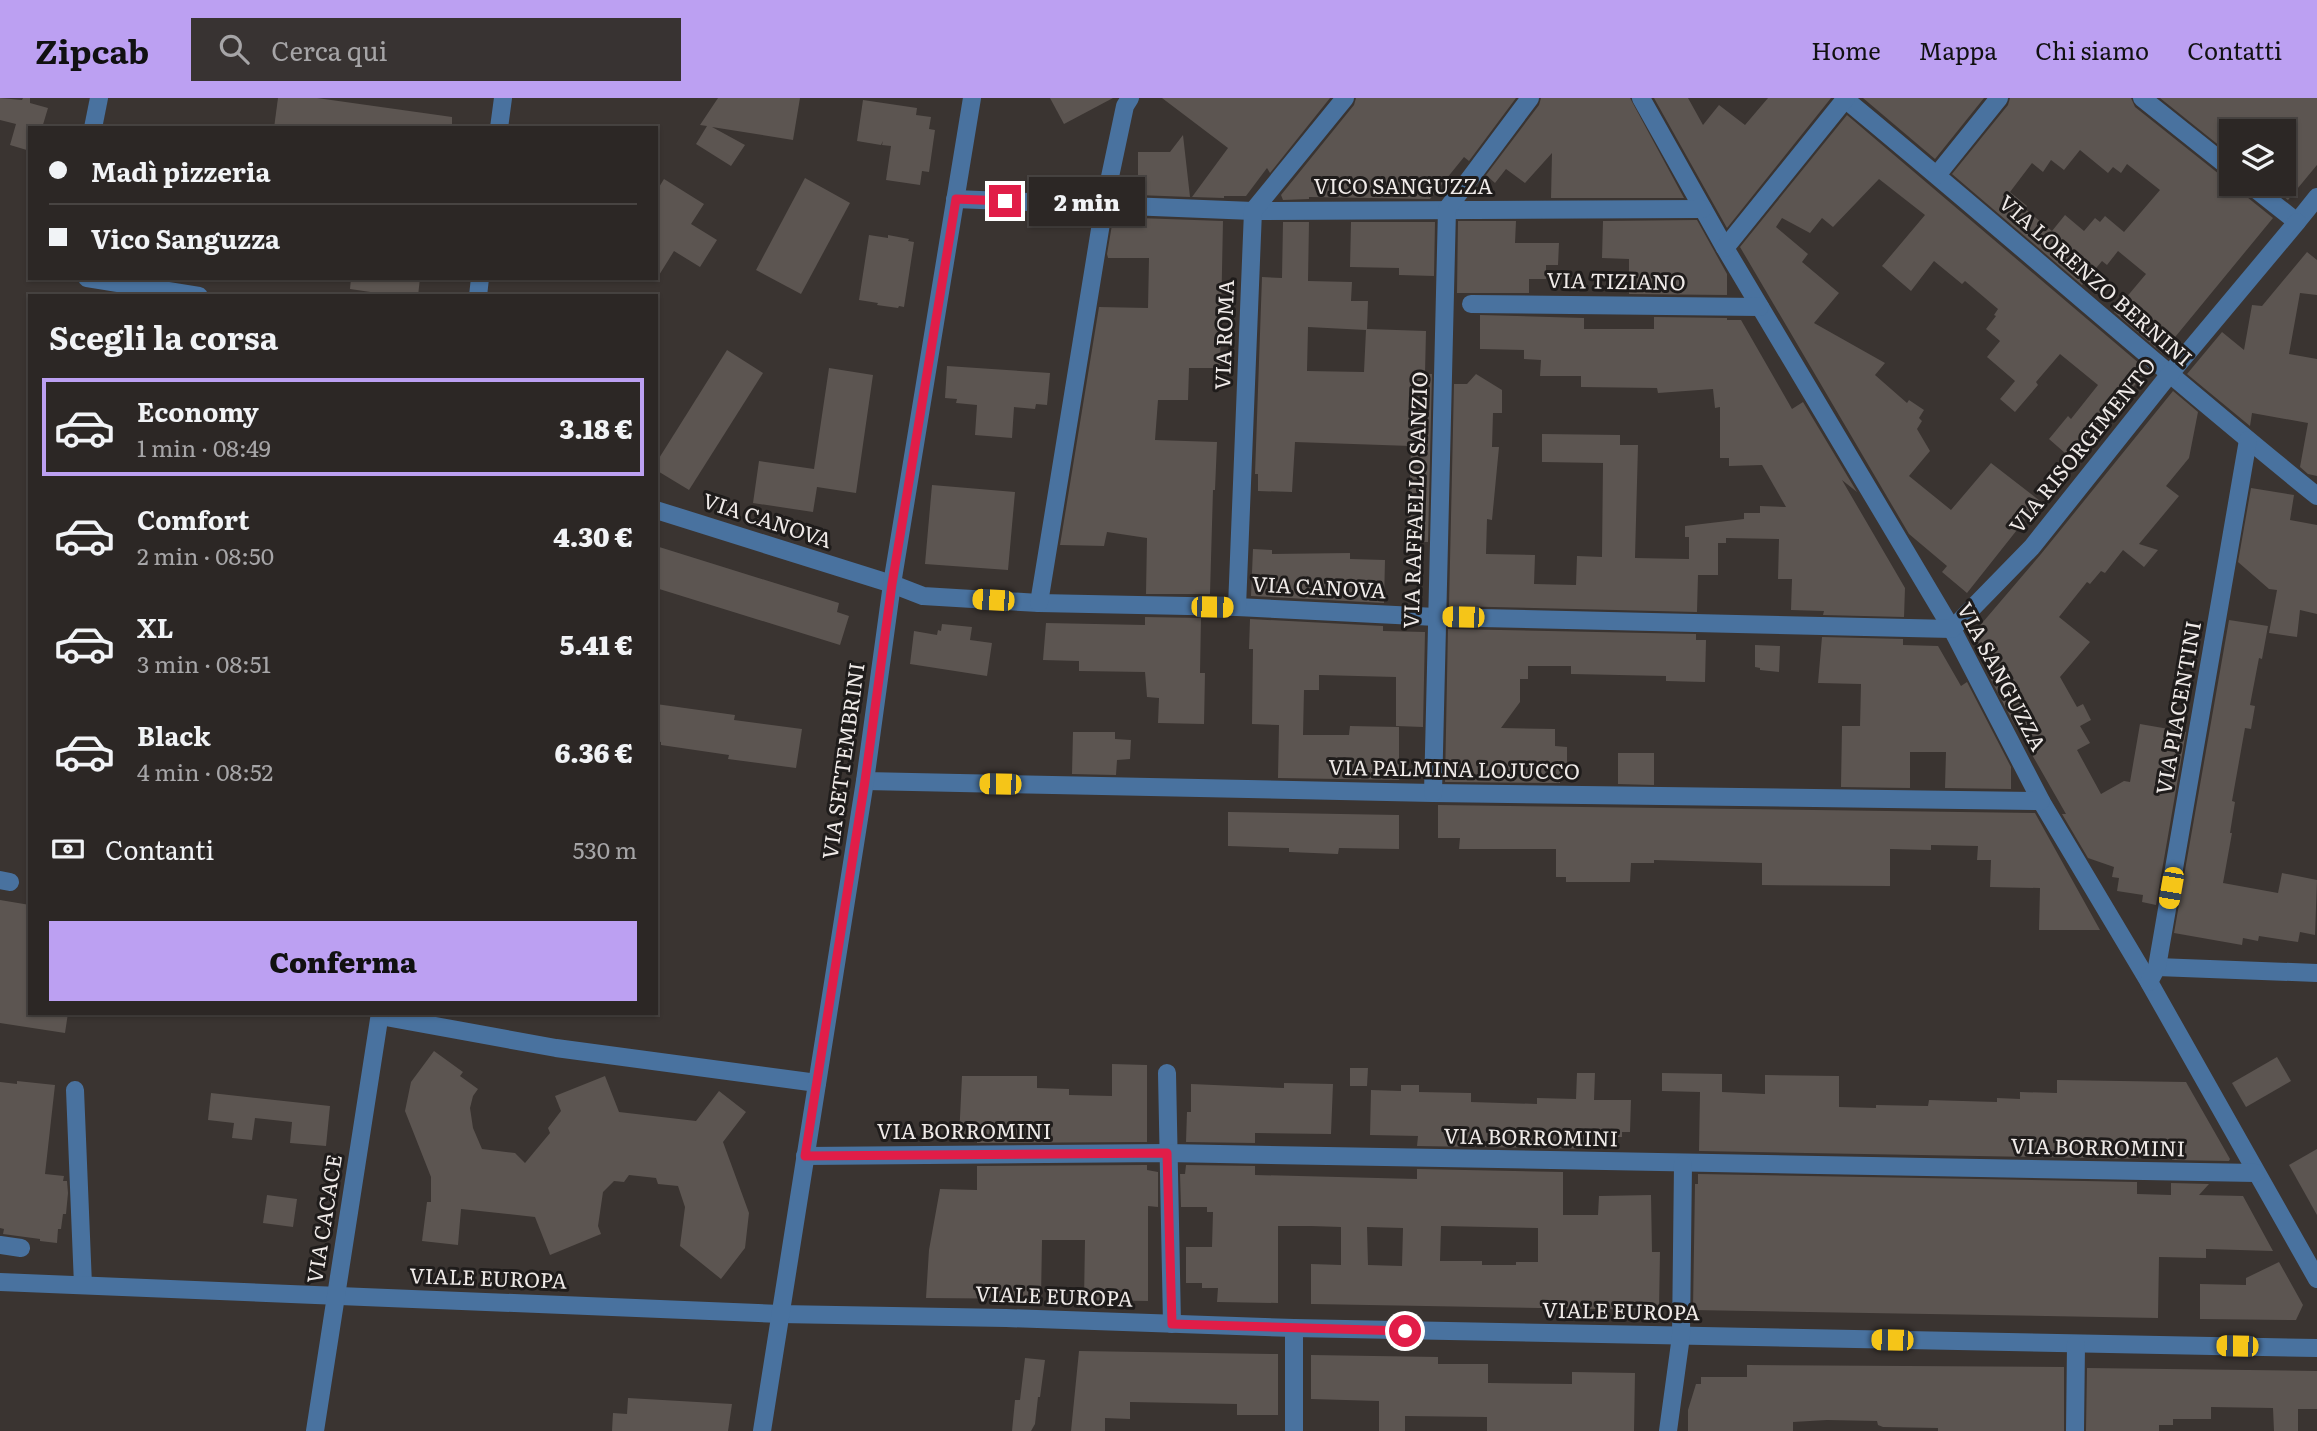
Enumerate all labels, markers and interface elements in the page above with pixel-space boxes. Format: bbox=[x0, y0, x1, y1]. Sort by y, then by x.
search box bbox=[191, 18, 681, 81]
text: Zipcab bbox=[35, 25, 149, 74]
icon: search bbox=[215, 30, 253, 68]
text: Cerca qui bbox=[271, 30, 387, 69]
text: Home bbox=[1811, 32, 1881, 67]
text: Mappa bbox=[1919, 32, 1997, 67]
text: Chi siamo bbox=[2035, 32, 2149, 67]
text: Contatti bbox=[2187, 32, 2282, 67]
map controls bbox=[2219, 119, 2296, 196]
button: layers bbox=[2219, 119, 2296, 196]
text: Madì pizzeria bbox=[91, 151, 270, 190]
street label: VICO SANGUZZA bbox=[1313, 169, 1493, 200]
callout: 2 min bbox=[1030, 176, 1145, 226]
text: 2 min bbox=[1054, 184, 1120, 218]
route end bbox=[989, 185, 1021, 217]
street label: VIA LORENZO BERNINI bbox=[1993, 186, 2200, 372]
text: Vico Sanguzza bbox=[91, 218, 280, 257]
street label: VIA TIZIANO bbox=[1546, 263, 1686, 296]
street label: VIA ROMA bbox=[1205, 279, 1240, 391]
text: Scegli la corsa bbox=[49, 312, 278, 360]
street label: VIA RISORGIMENTO bbox=[2000, 350, 2162, 539]
street label: VIA RAFFAELLO SANZIO bbox=[1394, 371, 1433, 629]
text: Economy bbox=[137, 391, 259, 430]
icon: car bbox=[53, 396, 116, 459]
text: 3.18 € bbox=[560, 408, 633, 447]
text: 1 min · 08:49 bbox=[137, 430, 271, 464]
street label: VIA CANOVA bbox=[699, 483, 837, 554]
text: Comfort bbox=[137, 499, 249, 538]
icon: car bbox=[53, 504, 116, 567]
text: 4.30 € bbox=[553, 516, 633, 555]
text: 2 min · 08:50 bbox=[137, 538, 274, 572]
street label: VIA CANOVA bbox=[1251, 567, 1388, 605]
car bbox=[972, 588, 1015, 612]
car bbox=[1191, 596, 1234, 618]
street label: VIA SANGUZZA bbox=[1951, 596, 2056, 756]
car bbox=[1442, 606, 1485, 628]
text: XL bbox=[137, 607, 174, 646]
icon: car bbox=[53, 612, 116, 675]
street label: VIA PIACENTINI bbox=[2146, 618, 2207, 797]
text: 5.41 € bbox=[560, 624, 633, 663]
text: 3 min · 08:51 bbox=[137, 646, 271, 680]
street label: VIA SETTEMBRINI bbox=[812, 660, 871, 861]
text: Black bbox=[137, 715, 211, 754]
icon: car bbox=[53, 720, 116, 783]
text: 6.36 € bbox=[554, 732, 633, 771]
street label: VIA PALMINA LOJUCCO bbox=[1328, 750, 1580, 785]
text: 4 min · 08:52 bbox=[137, 754, 273, 788]
car bbox=[979, 773, 1022, 795]
text: Contanti bbox=[105, 829, 214, 868]
icon: cash bbox=[49, 830, 87, 868]
text: 530 m bbox=[573, 832, 637, 866]
car bbox=[2158, 865, 2185, 911]
button: Conferma bbox=[49, 921, 637, 1001]
street label: VIA BORROMINI bbox=[877, 1114, 1051, 1145]
street label: VIA BORROMINI bbox=[1443, 1118, 1619, 1153]
street label: VIA BORROMINI bbox=[2010, 1128, 2186, 1163]
street label: VIA CACACE bbox=[297, 1152, 348, 1285]
street label: VIALE EUROPA bbox=[409, 1258, 568, 1295]
street label: VIALE EUROPA bbox=[975, 1276, 1134, 1313]
street label: VIALE EUROPA bbox=[1542, 1293, 1701, 1326]
route start bbox=[1389, 1315, 1421, 1347]
car bbox=[1871, 1329, 1914, 1351]
car bbox=[2216, 1335, 2259, 1357]

